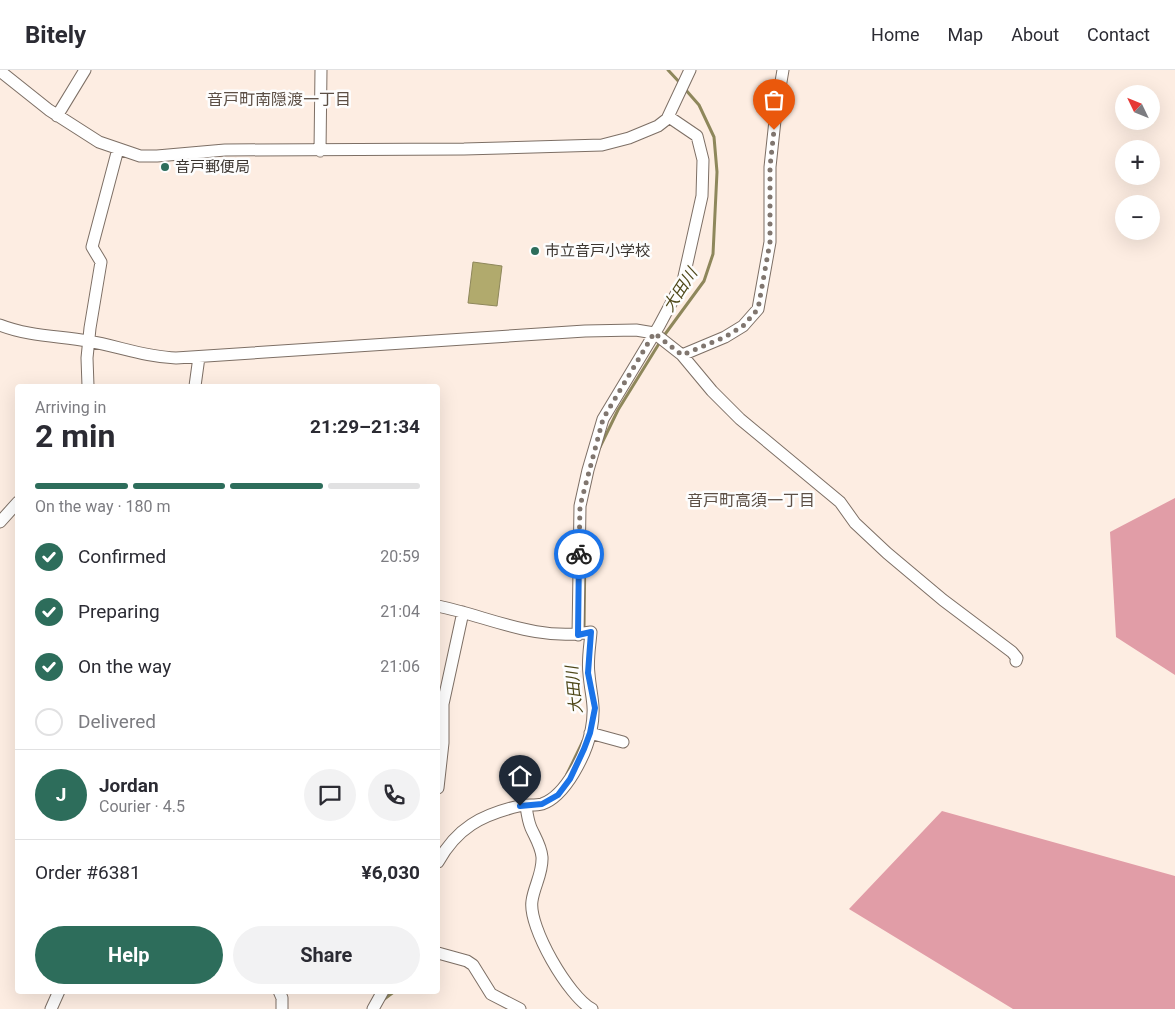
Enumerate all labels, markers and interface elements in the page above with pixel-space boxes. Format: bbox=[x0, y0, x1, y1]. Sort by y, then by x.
text: Bitely bbox=[25, 21, 86, 49]
text: Home bbox=[871, 24, 920, 45]
text: Map bbox=[948, 24, 983, 45]
text: About bbox=[1011, 24, 1059, 45]
text: Contact bbox=[1087, 24, 1150, 45]
pin bbox=[753, 79, 795, 130]
north arrow bbox=[1115, 85, 1160, 130]
map controls bbox=[1115, 85, 1160, 240]
icon: bag bbox=[760, 86, 788, 114]
district label: 音戸町南隠渡一丁目 bbox=[207, 90, 351, 109]
button: + bbox=[1115, 140, 1160, 185]
place label: 音戸郵便局 bbox=[175, 158, 250, 176]
marker: 音戸郵便局 bbox=[159, 161, 171, 173]
button: − bbox=[1115, 195, 1160, 240]
place label: 市立音戸小学校 bbox=[545, 242, 650, 260]
marker: 市立音戸小学校 bbox=[529, 245, 541, 257]
water label: 大田川 bbox=[659, 263, 702, 315]
text: Arriving in bbox=[35, 398, 106, 417]
text: 21:29–21:34 bbox=[310, 415, 420, 438]
text: 2 min bbox=[35, 417, 115, 455]
district label: 音戸町高須一丁目 bbox=[687, 491, 815, 510]
text: On the way · 180 m bbox=[35, 497, 171, 516]
courier bbox=[554, 529, 604, 579]
icon: bike bbox=[565, 540, 593, 568]
icon: check bbox=[35, 543, 63, 571]
text: Confirmed bbox=[78, 545, 166, 568]
text: 20:59 bbox=[380, 547, 420, 566]
icon: check bbox=[35, 598, 63, 626]
text: Preparing bbox=[78, 600, 160, 623]
text: 21:04 bbox=[380, 602, 420, 621]
icon: check bbox=[35, 653, 63, 681]
text: On the way bbox=[78, 655, 171, 678]
text: 21:06 bbox=[380, 657, 420, 676]
water label: 大田川 bbox=[562, 663, 586, 715]
text: Delivered bbox=[78, 710, 156, 733]
pin bbox=[499, 755, 541, 806]
icon: home bbox=[506, 762, 534, 790]
button: chat bbox=[304, 769, 356, 821]
button: phone bbox=[368, 769, 420, 821]
text: Jordan bbox=[99, 774, 159, 797]
text: J bbox=[56, 783, 66, 806]
text: Courier · 4.5 bbox=[99, 797, 185, 816]
text: Order #6381 bbox=[35, 861, 141, 884]
text: ¥6,030 bbox=[362, 861, 420, 884]
button: Help bbox=[35, 926, 223, 984]
button: Share bbox=[233, 926, 420, 984]

